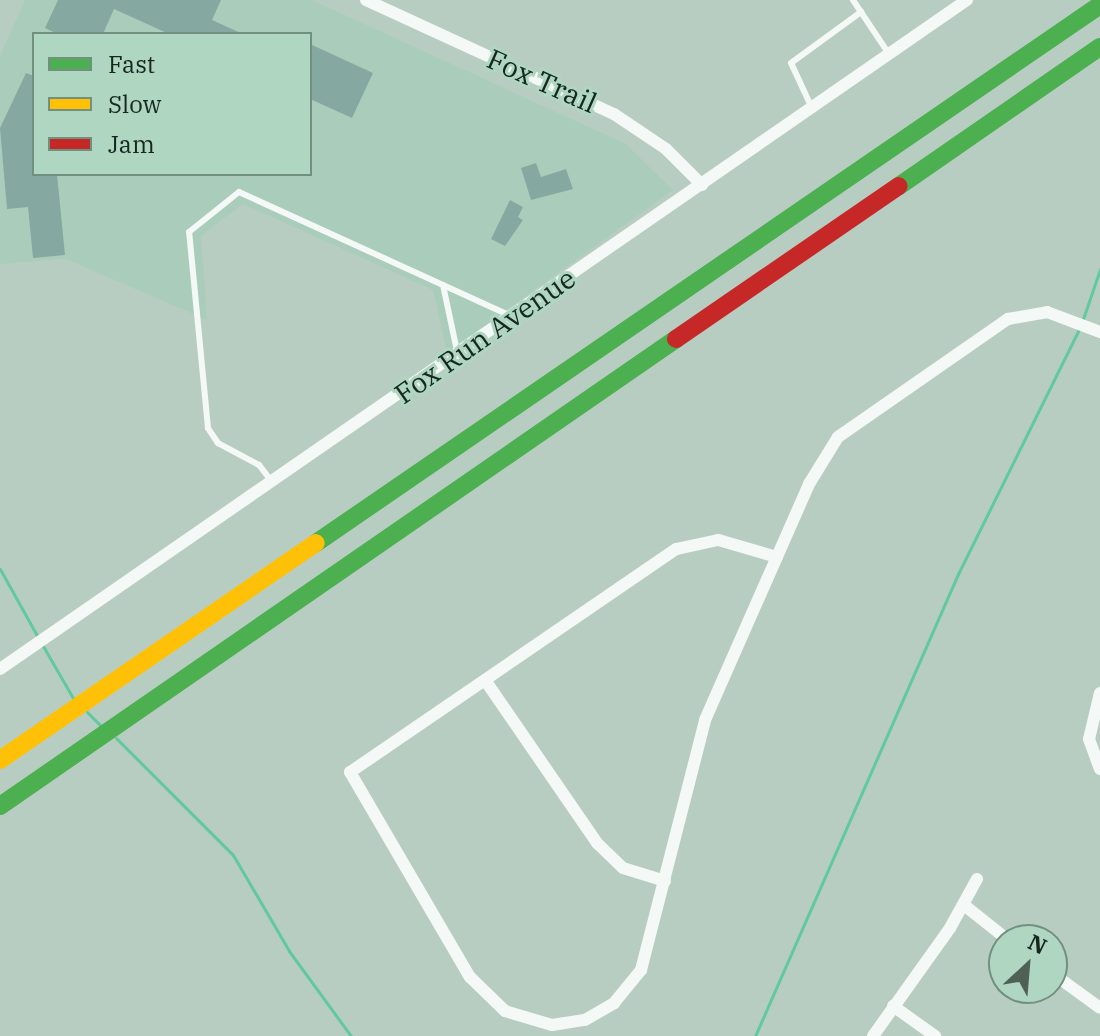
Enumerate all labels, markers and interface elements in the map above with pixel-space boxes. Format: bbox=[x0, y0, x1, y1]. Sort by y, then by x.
legend bbox=[32, 32, 312, 176]
street label: Fox Trail bbox=[482, 42, 602, 120]
text: Fast bbox=[108, 48, 155, 80]
text: Slow bbox=[108, 88, 161, 120]
text: Jam bbox=[108, 128, 155, 160]
street label: Fox Run Avenue bbox=[388, 261, 582, 411]
north arrow bbox=[988, 924, 1068, 1004]
text: N bbox=[1024, 927, 1052, 961]

